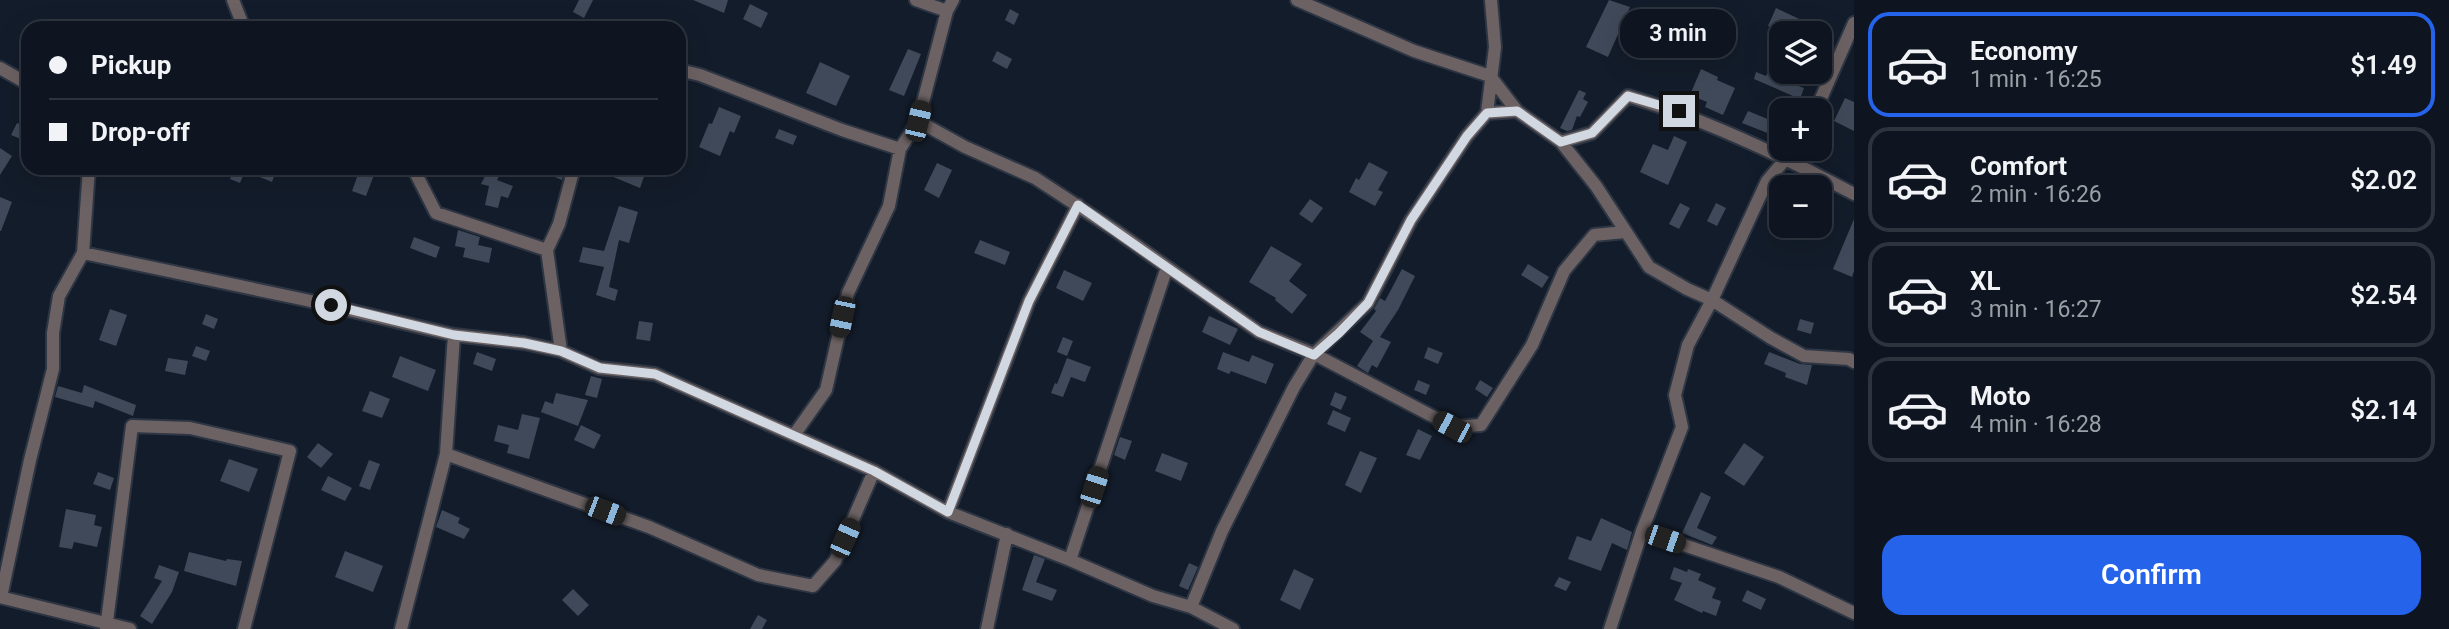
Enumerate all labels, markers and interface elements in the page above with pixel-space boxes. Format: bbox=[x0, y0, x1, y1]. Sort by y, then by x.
callout: 3 min bbox=[1621, 10, 1737, 58]
text: 3 min bbox=[1649, 20, 1707, 47]
map controls bbox=[1769, 21, 1832, 238]
button: layers bbox=[1769, 21, 1832, 84]
icon: car bbox=[1886, 33, 1949, 96]
text: Economy bbox=[1970, 36, 2077, 66]
text: Pickup bbox=[91, 50, 171, 80]
text: $1.49 bbox=[2350, 50, 2417, 80]
text: 1 min · 16:25 bbox=[1970, 66, 2102, 93]
route end bbox=[1663, 95, 1695, 127]
car bbox=[904, 98, 933, 144]
button: + bbox=[1769, 98, 1832, 161]
text: Drop-off bbox=[91, 117, 190, 147]
icon: car bbox=[1886, 148, 1949, 211]
text: Comfort bbox=[1970, 151, 2067, 181]
text: $2.02 bbox=[2350, 165, 2417, 195]
button: − bbox=[1769, 175, 1832, 238]
text: 2 min · 16:26 bbox=[1970, 181, 2102, 208]
icon: car bbox=[1886, 263, 1949, 326]
text: XL bbox=[1970, 266, 2001, 296]
text: $2.54 bbox=[2350, 280, 2417, 310]
route start bbox=[315, 289, 347, 321]
car bbox=[828, 294, 857, 340]
text: 3 min · 16:27 bbox=[1970, 296, 2102, 323]
icon: car bbox=[1886, 378, 1949, 441]
text: Moto bbox=[1970, 381, 2031, 411]
text: $2.14 bbox=[2350, 395, 2417, 425]
car bbox=[1429, 408, 1476, 446]
text: 4 min · 16:28 bbox=[1970, 411, 2102, 438]
car bbox=[1078, 464, 1111, 510]
car bbox=[582, 494, 629, 528]
car bbox=[827, 515, 864, 561]
car bbox=[1642, 522, 1689, 556]
button: Confirm bbox=[1882, 535, 2421, 615]

